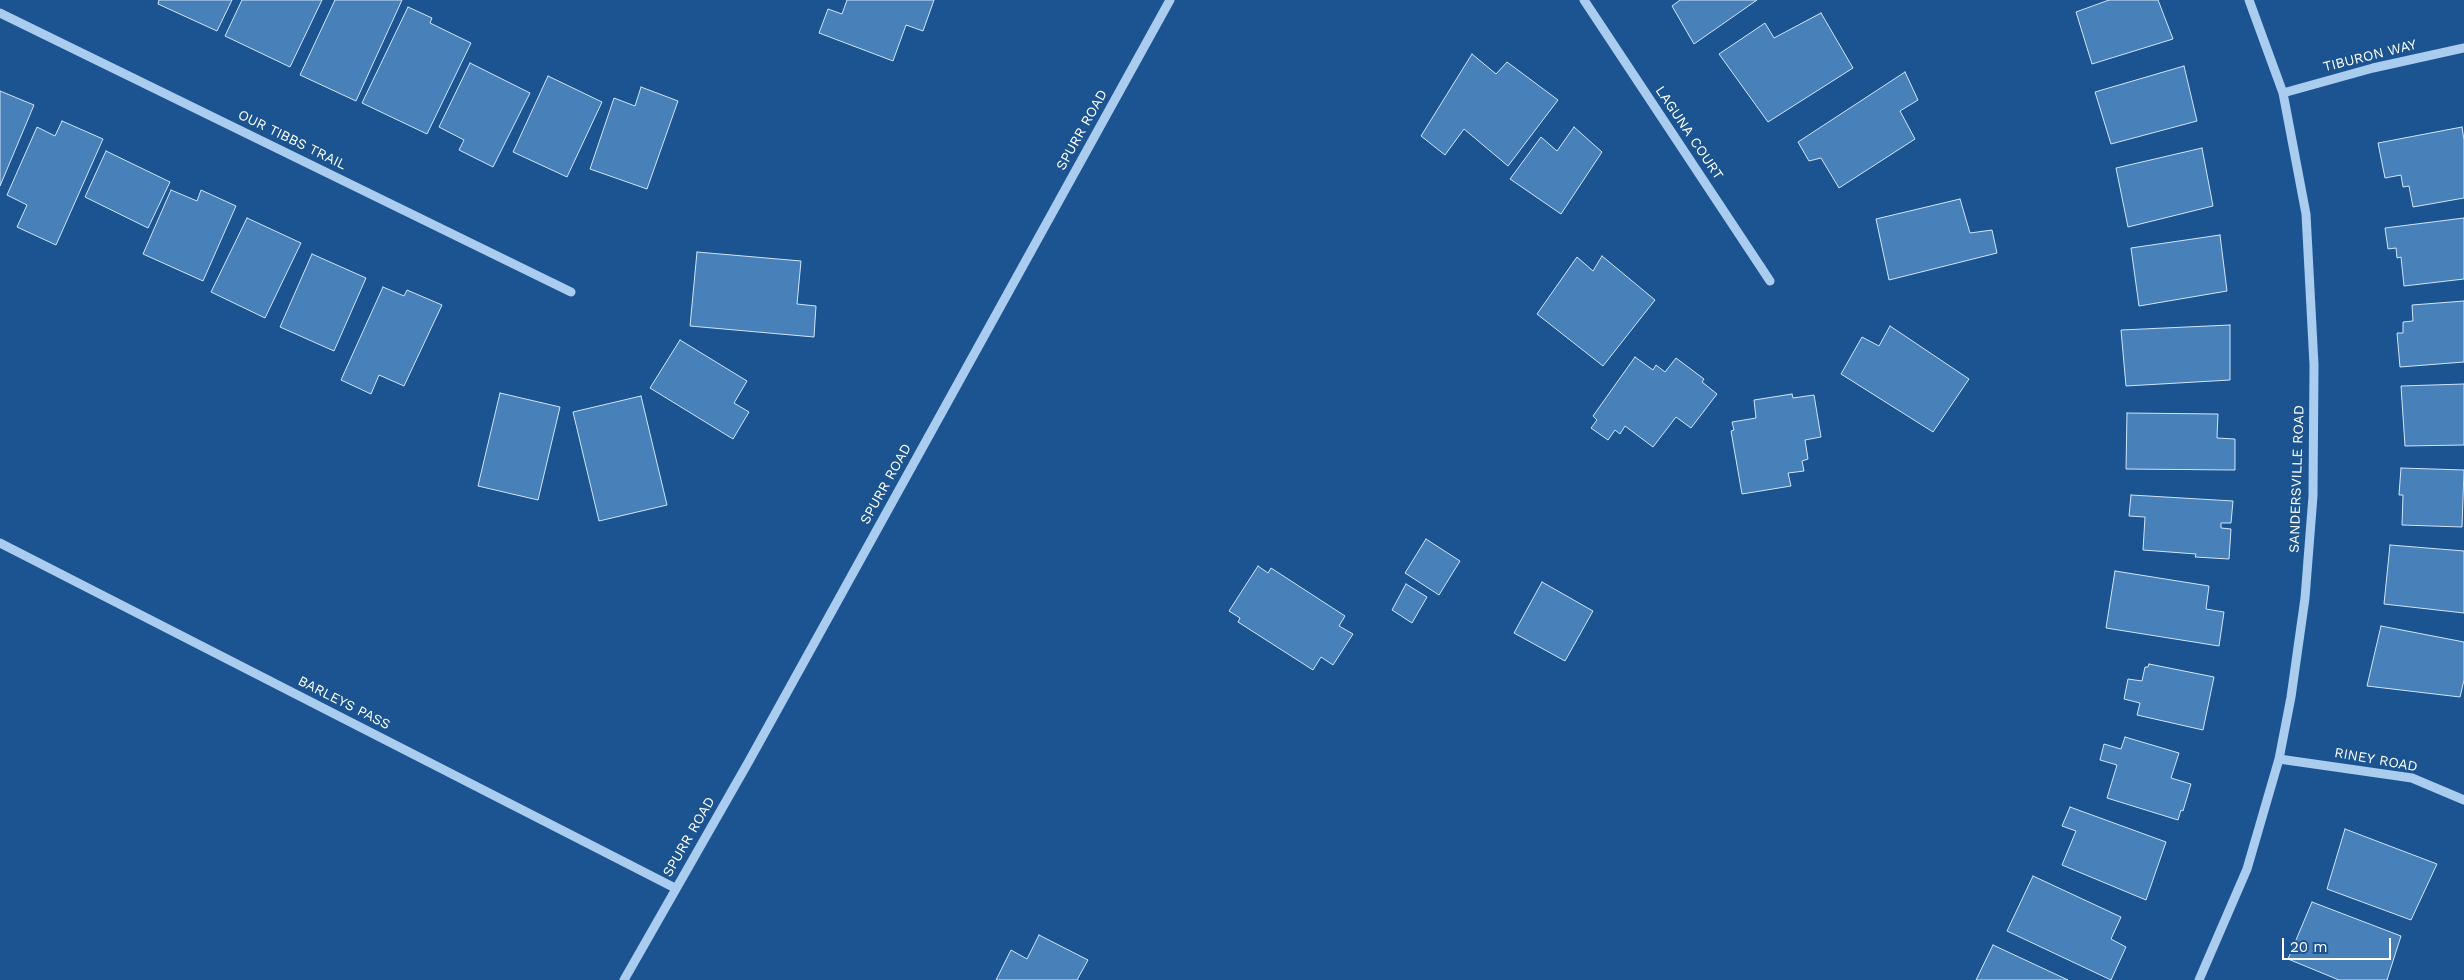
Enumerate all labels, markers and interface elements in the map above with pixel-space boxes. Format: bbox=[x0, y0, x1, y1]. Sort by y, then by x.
street label: TIBURON WAY bbox=[2322, 36, 2418, 76]
street label: LAGUNA COURT bbox=[1652, 83, 1726, 183]
street label: SPURR ROAD bbox=[1053, 87, 1111, 173]
street label: OUR TIBBS TRAIL bbox=[235, 106, 349, 174]
street label: SANDERSVILLE ROAD bbox=[2286, 405, 2308, 553]
street label: SPURR ROAD bbox=[857, 441, 915, 527]
street label: BARLEYS PASS bbox=[295, 673, 393, 733]
street label: RINEY ROAD bbox=[2333, 744, 2419, 776]
street label: SPURR ROAD bbox=[659, 794, 719, 880]
scale bar bbox=[2284, 928, 2393, 960]
text: 20 m bbox=[2290, 938, 2328, 956]

